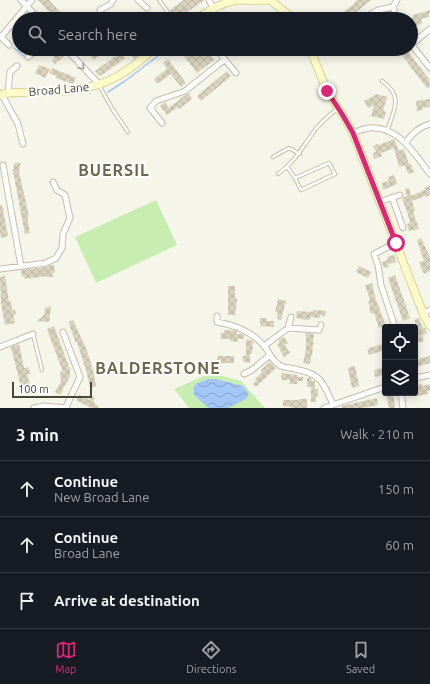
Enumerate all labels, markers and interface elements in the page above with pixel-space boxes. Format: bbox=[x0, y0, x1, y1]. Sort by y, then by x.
search box bbox=[12, 12, 418, 56]
icon: search bbox=[26, 23, 48, 45]
text: Search here bbox=[58, 26, 137, 43]
one-way arrow bbox=[78, 62, 85, 69]
street label: Broad Lane bbox=[28, 80, 90, 98]
route end bbox=[318, 82, 336, 100]
district label: BUERSIL bbox=[78, 161, 150, 179]
route start bbox=[387, 234, 405, 252]
map controls bbox=[382, 324, 418, 396]
button: locate bbox=[382, 324, 418, 360]
district label: BALDERSTONE bbox=[95, 359, 221, 377]
button: layers bbox=[382, 360, 418, 396]
scale bar bbox=[12, 380, 92, 399]
text: 100 m bbox=[18, 383, 49, 395]
text: 3 min bbox=[16, 425, 59, 444]
text: Walk · 210 m bbox=[340, 427, 414, 441]
text: Continue bbox=[54, 473, 118, 490]
icon: ahead bbox=[16, 478, 38, 500]
text: 150 m bbox=[378, 482, 414, 496]
text: New Broad Lane bbox=[54, 490, 149, 504]
text: Continue bbox=[54, 529, 118, 546]
icon: ahead bbox=[16, 534, 38, 556]
text: 60 m bbox=[385, 538, 414, 552]
text: Broad Lane bbox=[54, 546, 120, 560]
icon: arrive bbox=[16, 590, 38, 612]
text: Arrive at destination bbox=[54, 592, 200, 609]
tab: Map bbox=[55, 639, 77, 675]
tab: Directions bbox=[186, 639, 236, 675]
tab: Saved bbox=[346, 639, 375, 675]

